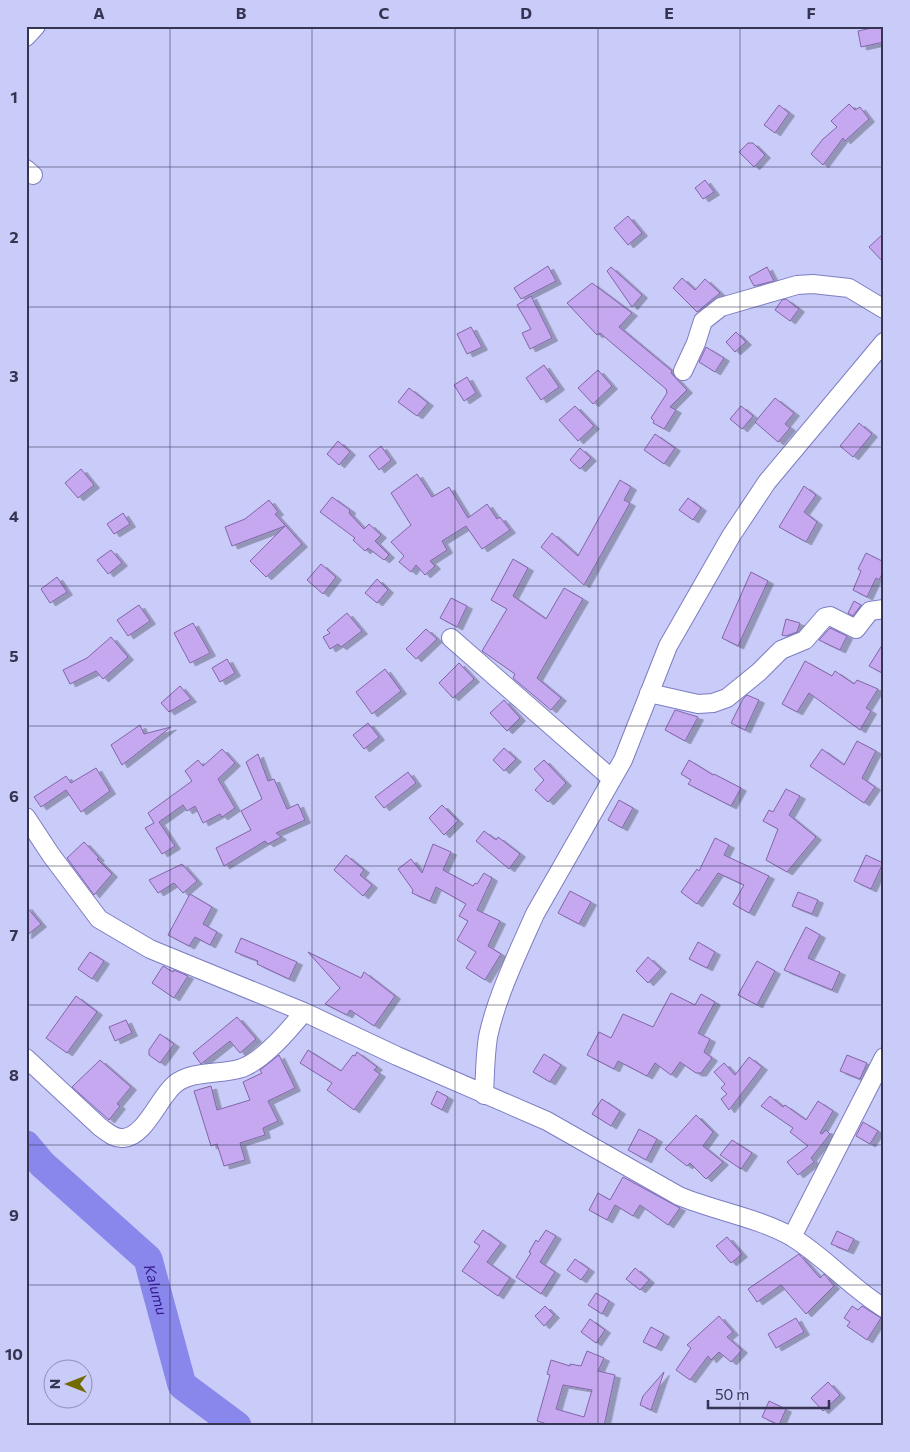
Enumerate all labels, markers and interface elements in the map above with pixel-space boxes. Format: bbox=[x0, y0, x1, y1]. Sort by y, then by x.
text: A bbox=[93, 3, 105, 22]
text: B bbox=[236, 3, 247, 22]
text: C bbox=[379, 3, 390, 22]
text: D bbox=[520, 3, 532, 22]
text: E bbox=[664, 3, 674, 22]
text: F bbox=[806, 3, 816, 22]
text: 1 bbox=[10, 87, 18, 106]
text: 2 bbox=[9, 227, 19, 246]
text: 3 bbox=[9, 366, 19, 385]
text: 4 bbox=[9, 506, 19, 525]
text: 5 bbox=[9, 646, 19, 665]
text: 6 bbox=[9, 786, 19, 805]
text: 7 bbox=[10, 925, 19, 944]
text: 8 bbox=[9, 1065, 19, 1084]
text: 9 bbox=[9, 1205, 19, 1224]
water label: Kalumu bbox=[141, 1262, 172, 1318]
text: 10 bbox=[5, 1344, 23, 1363]
north arrow bbox=[42, 1360, 92, 1410]
scale bar bbox=[708, 1377, 829, 1409]
text: N bbox=[46, 1379, 63, 1389]
text: 50 m bbox=[715, 1385, 749, 1403]

